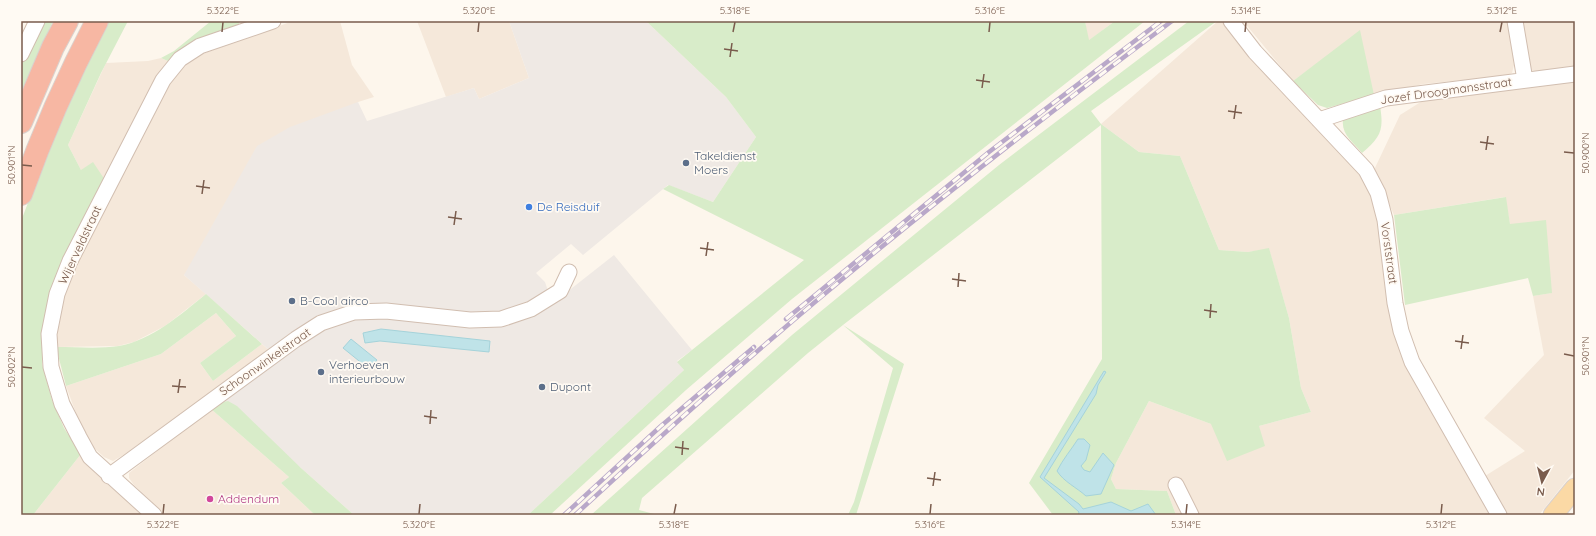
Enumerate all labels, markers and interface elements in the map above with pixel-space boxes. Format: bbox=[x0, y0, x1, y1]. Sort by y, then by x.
text: 5.322°E bbox=[207, 4, 239, 17]
text: 5.320°E bbox=[463, 4, 496, 17]
text: 5.318°E bbox=[720, 4, 750, 17]
text: 5.316°E bbox=[975, 4, 1005, 17]
text: 5.314°E bbox=[1231, 4, 1261, 17]
text: 5.312°E bbox=[1487, 4, 1518, 17]
street label: Jozef Droogmansstraat bbox=[1379, 74, 1513, 107]
text: 50.900°N bbox=[1579, 132, 1592, 174]
text: 50.901°N bbox=[5, 145, 18, 185]
place label: Takeldienst Moers bbox=[694, 148, 756, 177]
marker: Takeldienst Moers bbox=[681, 158, 691, 168]
place label: De Reisduif bbox=[537, 199, 601, 214]
marker: De Reisduif bbox=[524, 202, 534, 212]
street label: Wijerveldstraat bbox=[55, 203, 104, 287]
street label: Vorststraat bbox=[1378, 221, 1401, 285]
place label: B-Cool airco bbox=[300, 293, 369, 308]
marker: B-Cool airco bbox=[287, 296, 297, 306]
street label: Schoonwinkelstraat bbox=[216, 324, 313, 399]
text: 50.901°N bbox=[1579, 336, 1592, 376]
text: 50.902°N bbox=[5, 347, 18, 387]
place label: Verhoeven interieurbouw bbox=[329, 357, 405, 386]
marker: Verhoeven interieurbouw bbox=[316, 367, 326, 377]
place label: Dupont bbox=[550, 379, 591, 394]
marker: Dupont bbox=[537, 382, 547, 392]
north arrow bbox=[1522, 462, 1562, 502]
text: N bbox=[1536, 484, 1546, 499]
place label: Addendum bbox=[218, 491, 279, 506]
marker: Addendum bbox=[205, 494, 215, 504]
text: 5.322°E bbox=[147, 518, 179, 531]
text: 5.320°E bbox=[403, 518, 436, 531]
text: 5.318°E bbox=[659, 518, 689, 531]
text: 5.316°E bbox=[915, 518, 945, 531]
text: 5.314°E bbox=[1171, 518, 1201, 531]
text: 5.312°E bbox=[1426, 518, 1457, 531]

